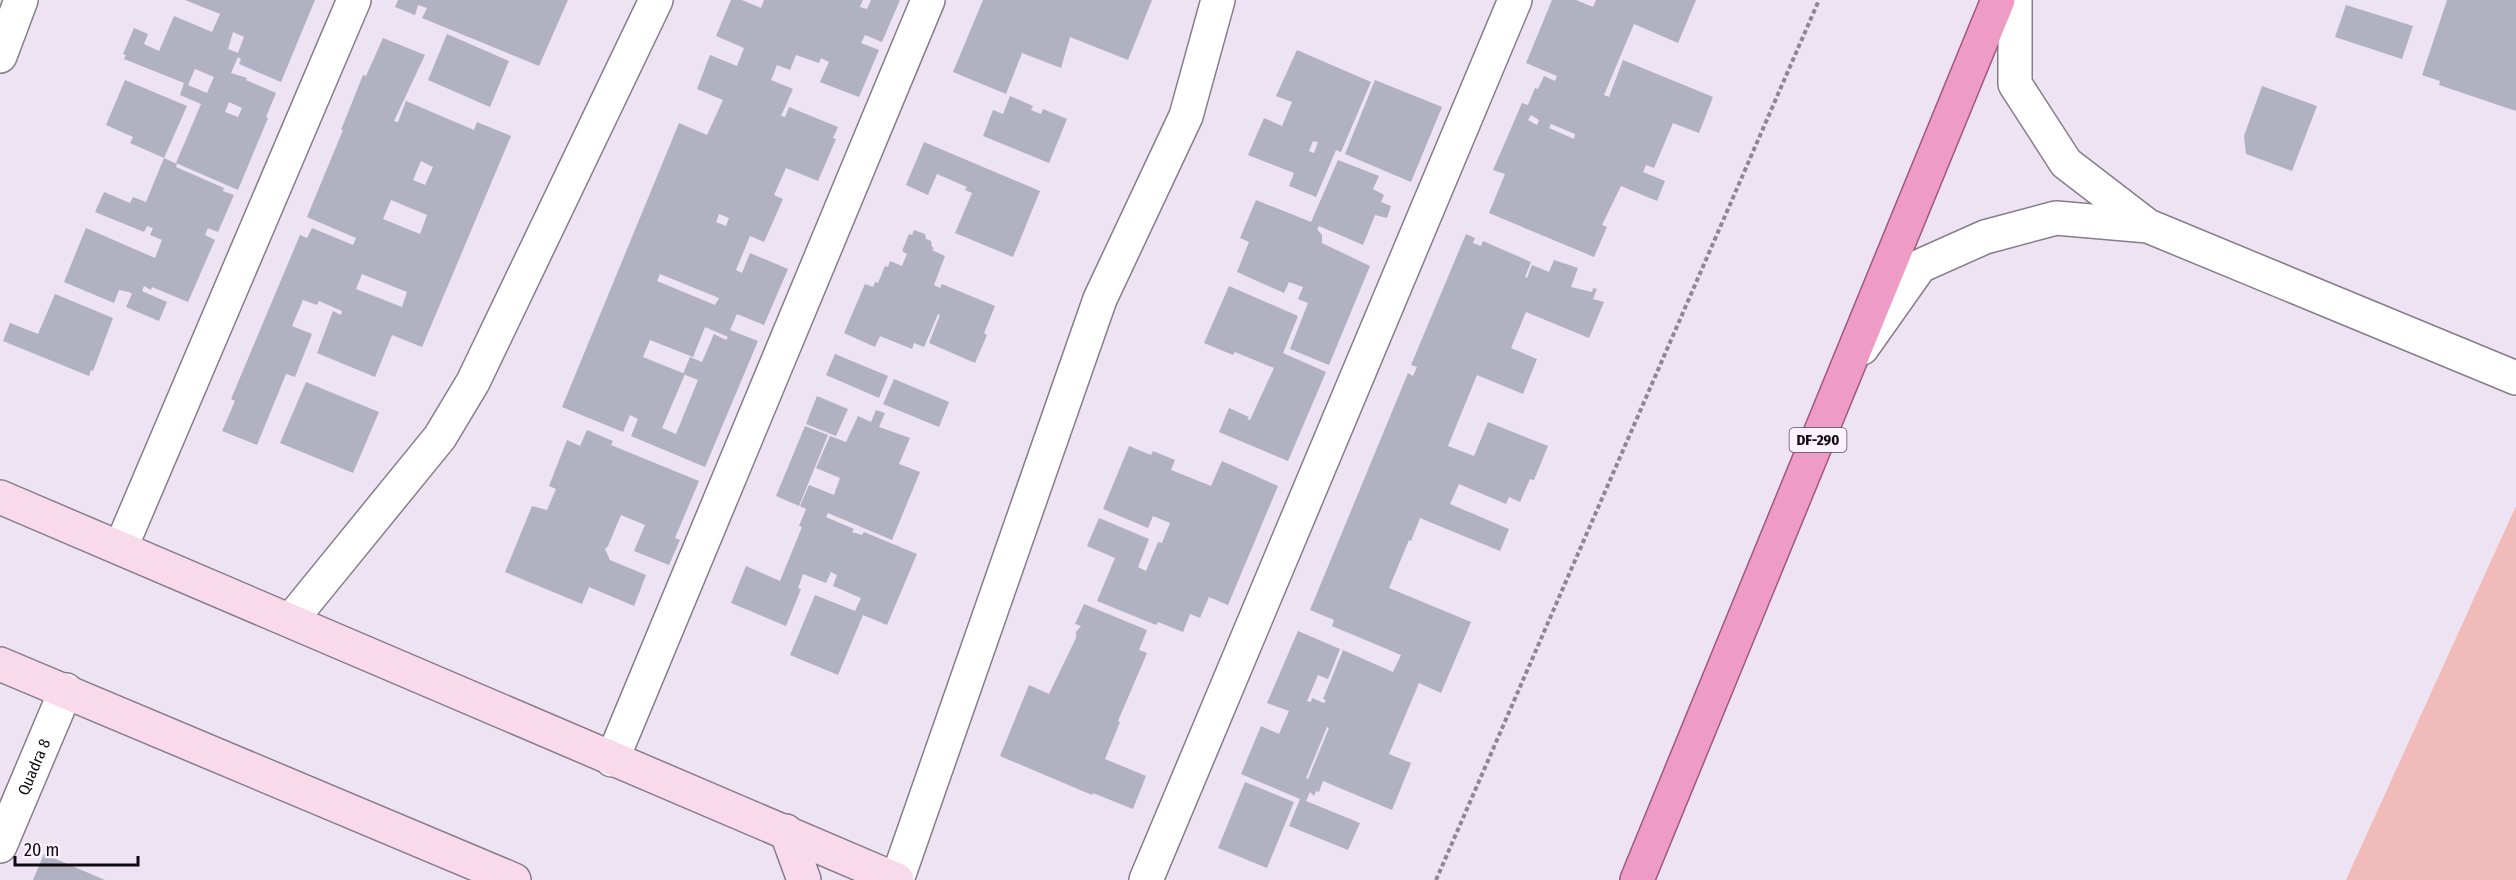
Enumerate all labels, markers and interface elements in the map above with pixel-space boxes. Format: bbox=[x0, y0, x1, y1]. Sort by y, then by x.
road number: DF-290 bbox=[1790, 428, 1846, 452]
street label: Quadra 8 bbox=[13, 736, 54, 798]
scale bar bbox=[15, 829, 138, 867]
text: 20 m bbox=[24, 839, 59, 861]

